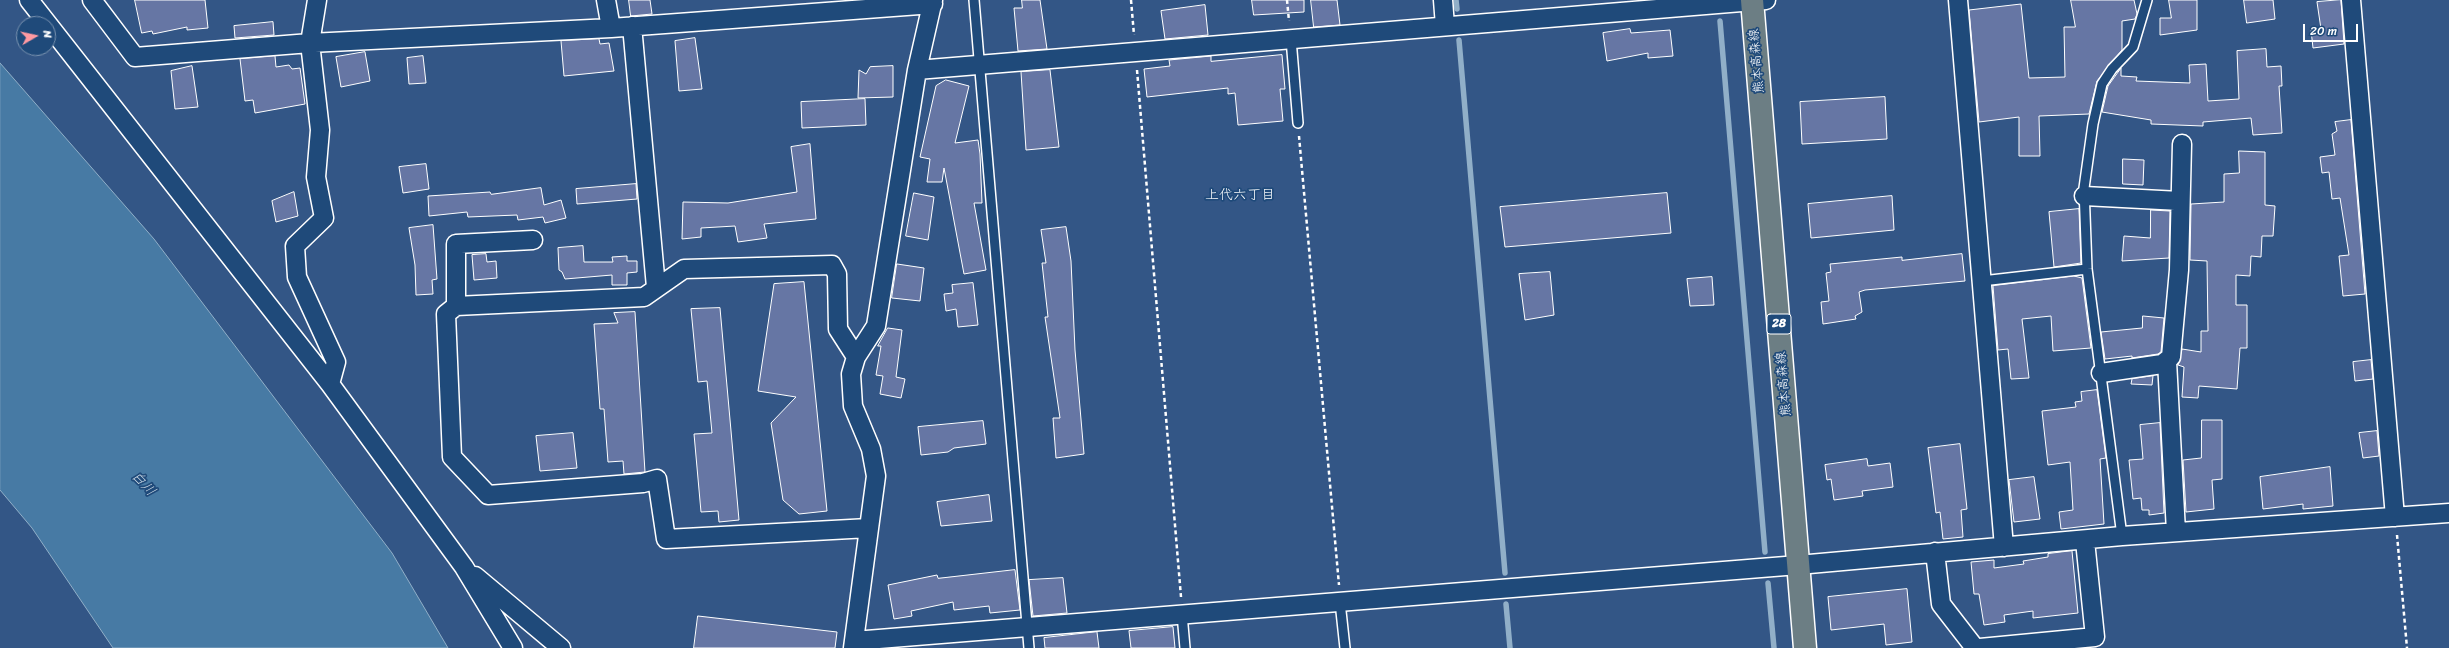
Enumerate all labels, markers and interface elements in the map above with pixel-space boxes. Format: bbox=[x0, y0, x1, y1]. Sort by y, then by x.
north arrow bbox=[16, 16, 56, 56]
scale bar bbox=[2305, 16, 2360, 42]
text: 20 m bbox=[2310, 20, 2337, 42]
street label: 熊本高森線 bbox=[1746, 28, 1768, 94]
text: N bbox=[37, 29, 57, 39]
district label: 上代六丁目 bbox=[1205, 187, 1275, 203]
road number: 28 bbox=[1767, 314, 1791, 334]
street label: 熊本高森線 bbox=[1773, 351, 1795, 417]
water label: 白川 bbox=[127, 468, 159, 500]

